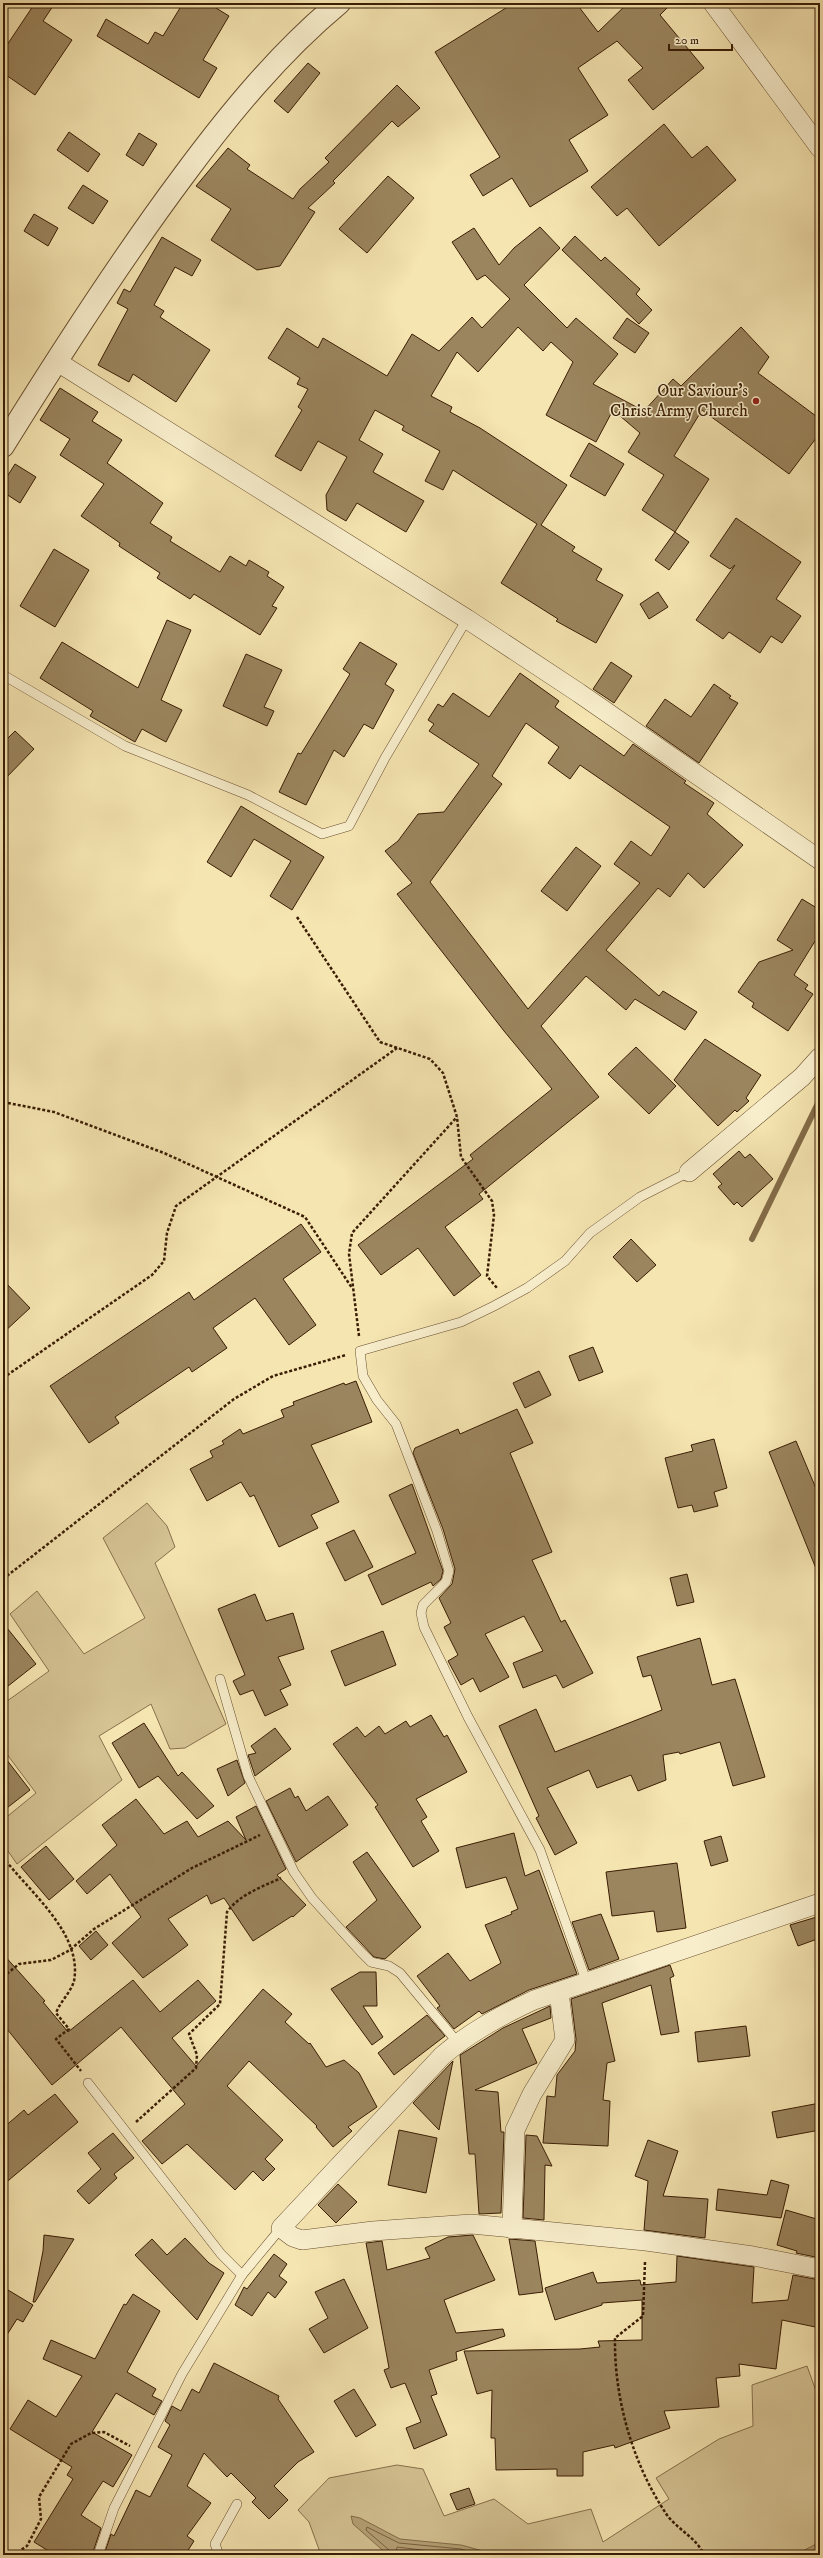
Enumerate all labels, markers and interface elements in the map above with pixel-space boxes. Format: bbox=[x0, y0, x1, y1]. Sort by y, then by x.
scale bar bbox=[669, 26, 732, 52]
text: 20 m bbox=[675, 33, 699, 48]
place label: Our Saviour's Christ Army Church bbox=[610, 380, 748, 422]
marker: Our Saviour's Christ Army Church bbox=[751, 396, 761, 406]

